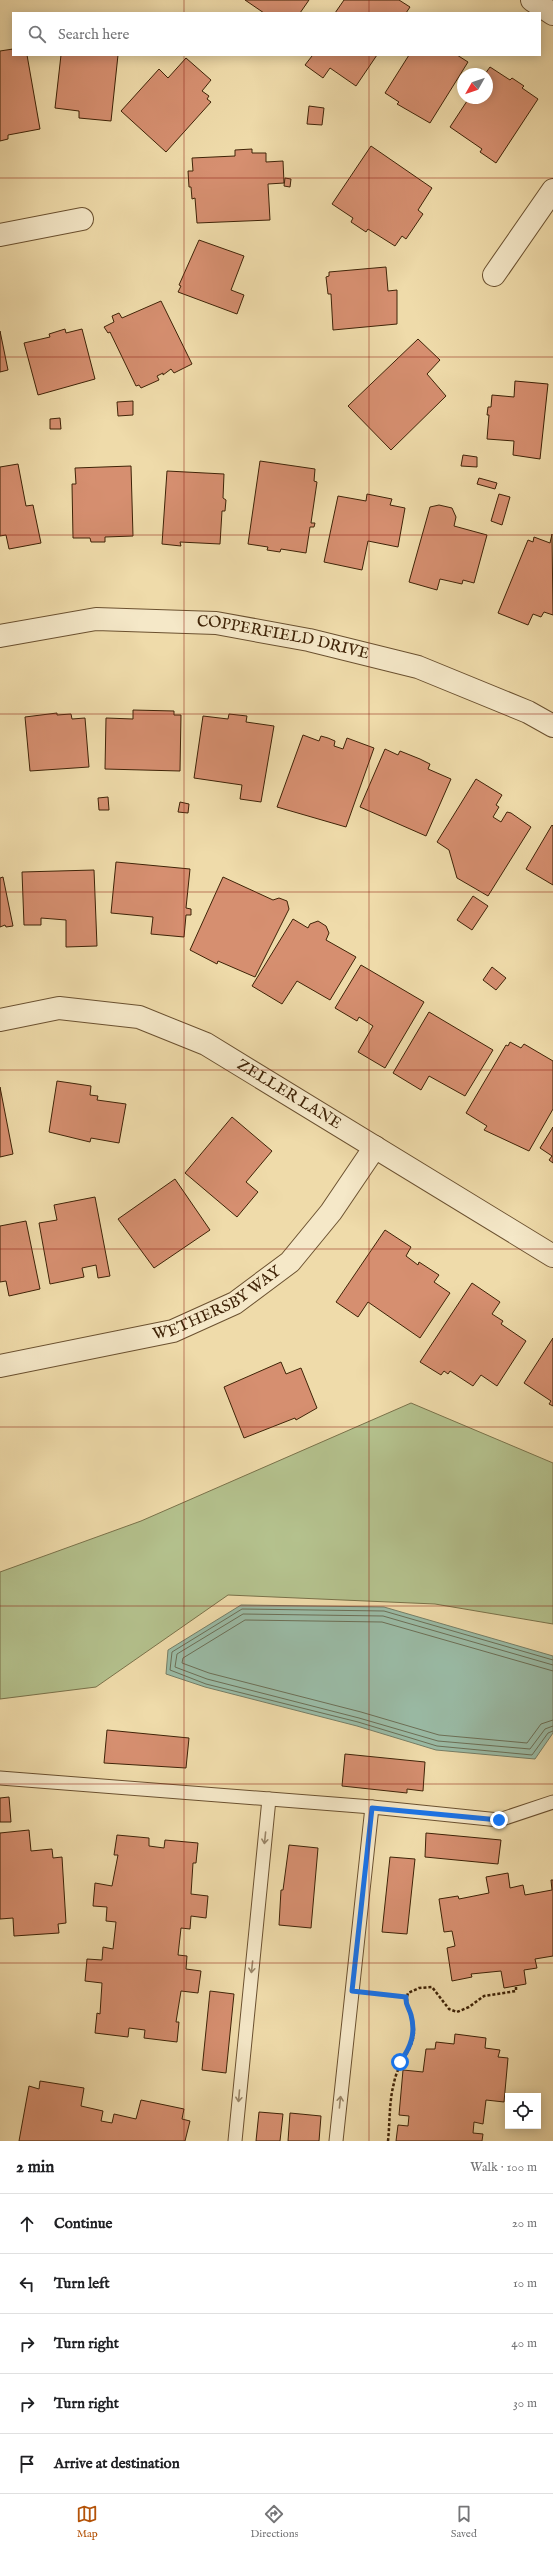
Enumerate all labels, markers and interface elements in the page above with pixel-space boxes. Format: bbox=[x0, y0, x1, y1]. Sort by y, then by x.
search box bbox=[12, 12, 541, 56]
icon: search bbox=[26, 23, 48, 45]
text: Search here bbox=[58, 25, 129, 44]
north arrow bbox=[457, 68, 493, 104]
street label: COPPERFIELD DRIVE bbox=[196, 612, 371, 665]
street label: ZELLER LANE bbox=[233, 1055, 345, 1134]
street label: WETHERSBY WAY bbox=[151, 1261, 286, 1345]
route end bbox=[490, 1811, 508, 1829]
one-way arrow bbox=[261, 1831, 269, 1844]
one-way arrow bbox=[248, 1960, 255, 1973]
route start bbox=[391, 2053, 409, 2071]
one-way arrow bbox=[235, 2089, 242, 2102]
map controls bbox=[505, 2093, 541, 2129]
button: locate bbox=[505, 2093, 541, 2129]
one-way arrow bbox=[336, 2096, 344, 2109]
text: 2 min bbox=[16, 2157, 54, 2178]
text: Walk · 100 m bbox=[470, 2159, 537, 2176]
icon: ahead bbox=[16, 2213, 38, 2235]
text: Continue bbox=[54, 2214, 112, 2233]
text: 20 m bbox=[512, 2215, 537, 2232]
icon: left bbox=[16, 2273, 38, 2295]
text: Turn left bbox=[54, 2274, 110, 2293]
text: 10 m bbox=[513, 2275, 537, 2292]
icon: right bbox=[16, 2333, 38, 2355]
text: Turn right bbox=[54, 2334, 119, 2353]
text: 40 m bbox=[511, 2335, 537, 2352]
icon: right bbox=[16, 2393, 38, 2415]
text: Turn right bbox=[54, 2394, 119, 2413]
text: 30 m bbox=[513, 2395, 537, 2412]
icon: arrive bbox=[16, 2453, 38, 2475]
text: Arrive at destination bbox=[54, 2454, 180, 2473]
tab: Map bbox=[76, 2503, 98, 2541]
tab: Directions bbox=[251, 2503, 298, 2541]
tab: Saved bbox=[451, 2503, 477, 2541]

